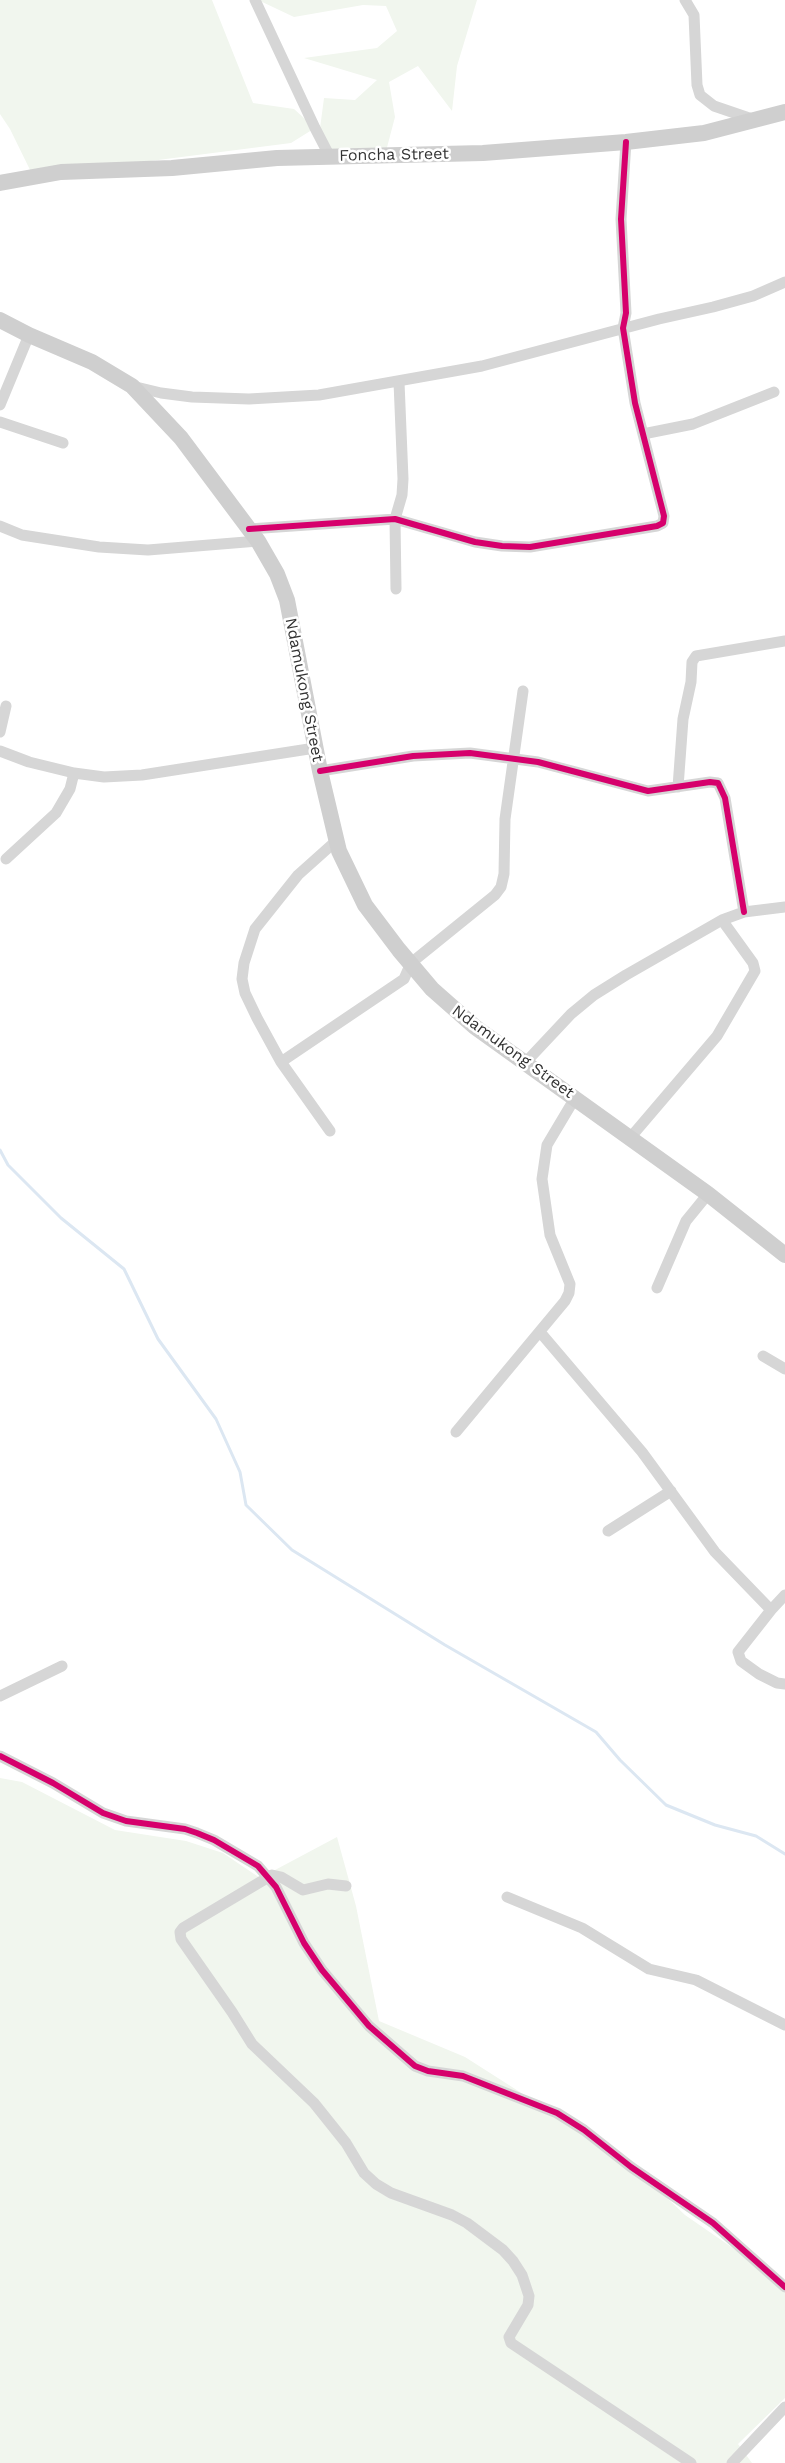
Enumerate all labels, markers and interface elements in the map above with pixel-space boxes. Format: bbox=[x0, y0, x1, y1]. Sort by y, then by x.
street label: Foncha Street bbox=[339, 144, 449, 166]
street label: Ndamukong Street bbox=[281, 616, 327, 764]
street label: Ndamukong Street bbox=[448, 1001, 578, 1103]

